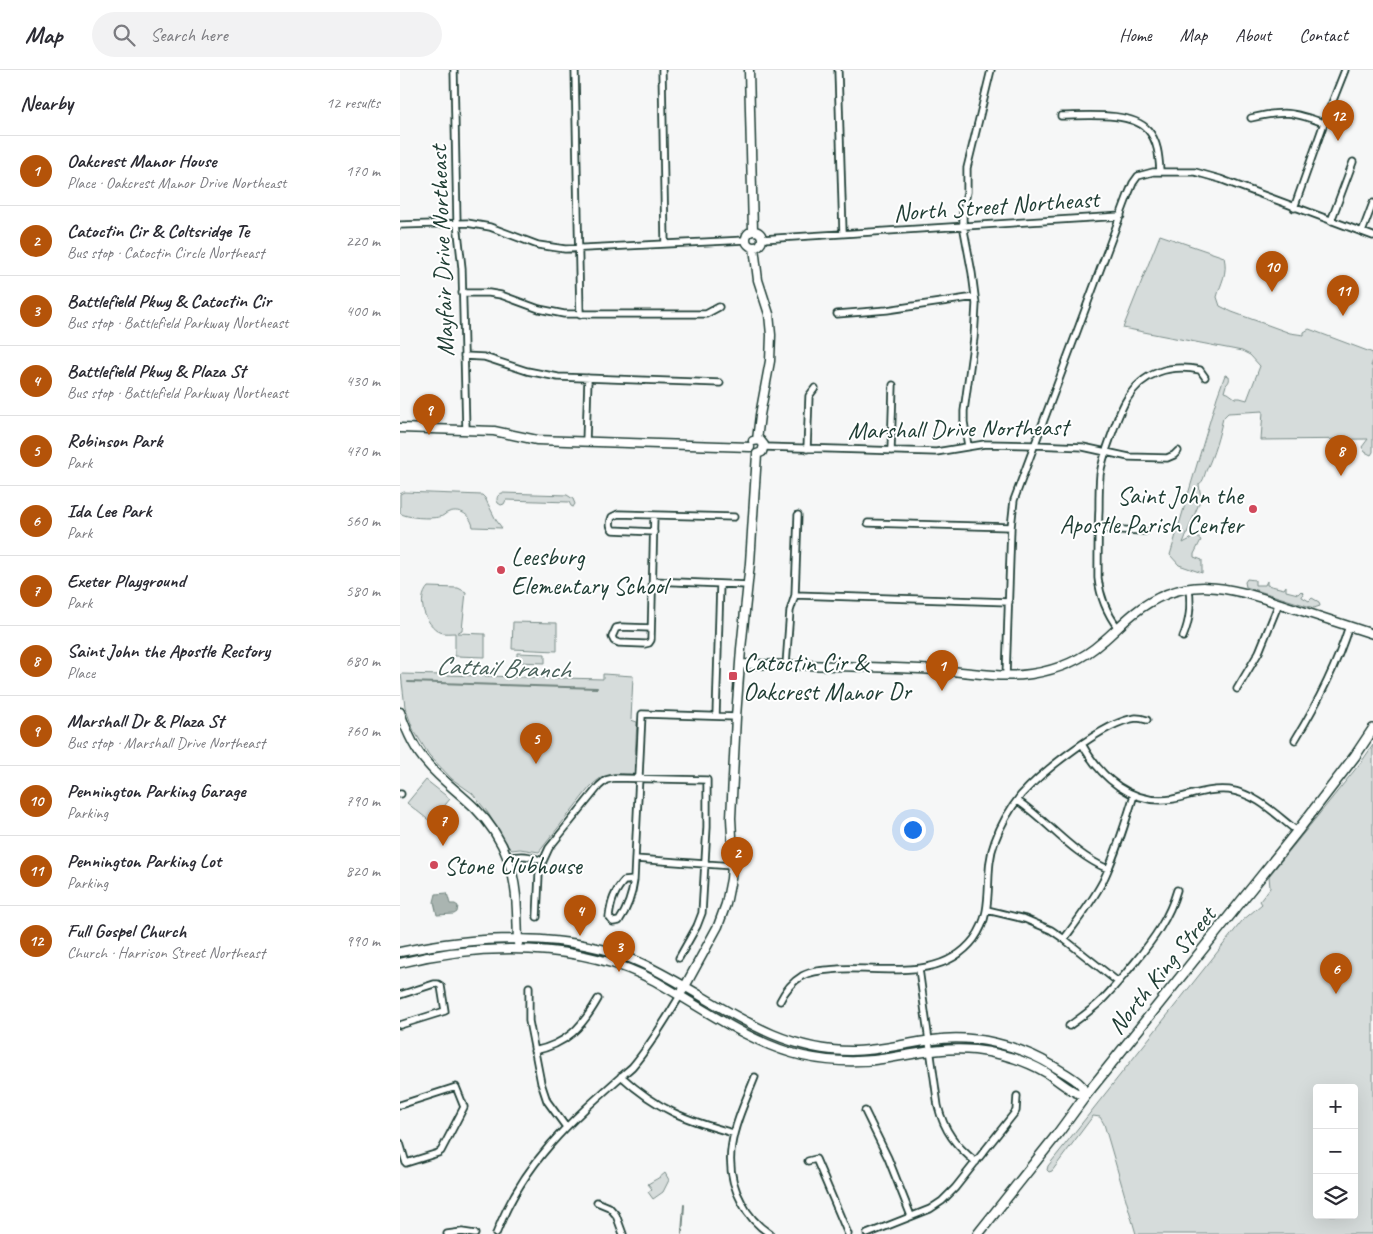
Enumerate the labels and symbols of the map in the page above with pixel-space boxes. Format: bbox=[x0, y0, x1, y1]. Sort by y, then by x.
pin: 12 bbox=[1322, 100, 1354, 141]
street label: Mayfair Drive Northeast bbox=[422, 142, 462, 357]
street label: North Street Northeast bbox=[892, 183, 1103, 229]
pin: 10 bbox=[1256, 251, 1288, 292]
pin: 11 bbox=[1327, 275, 1359, 316]
pin: 9 bbox=[413, 394, 445, 435]
street label: Marshall Drive Northeast bbox=[847, 411, 1072, 447]
pin: 8 bbox=[1325, 435, 1357, 476]
place label: Saint John the Apostle Parish Center bbox=[1060, 480, 1246, 541]
marker: Saint John the Apostle Parish Center bbox=[1247, 503, 1259, 515]
place label: Leesburg Elementary School bbox=[511, 541, 672, 602]
marker: Leesburg Elementary School bbox=[495, 564, 507, 576]
place label: Catoctin Cir & Oakcrest Manor Dr bbox=[743, 647, 913, 708]
water label: Cattail Branch bbox=[435, 649, 573, 686]
pin: 1 bbox=[926, 650, 958, 691]
marker: Catoctin Cir & Oakcrest Manor Dr bbox=[727, 670, 739, 682]
pin: 5 bbox=[520, 723, 552, 764]
pin: 7 bbox=[427, 805, 459, 846]
your location bbox=[900, 817, 926, 843]
pin: 2 bbox=[721, 837, 753, 878]
place label: Stone Clubhouse bbox=[444, 850, 584, 882]
marker: Stone Clubhouse bbox=[428, 859, 440, 871]
pin: 4 bbox=[564, 895, 596, 936]
street label: North King Street bbox=[1101, 898, 1225, 1041]
pin: 3 bbox=[603, 931, 635, 972]
pin: 6 bbox=[1320, 953, 1352, 994]

